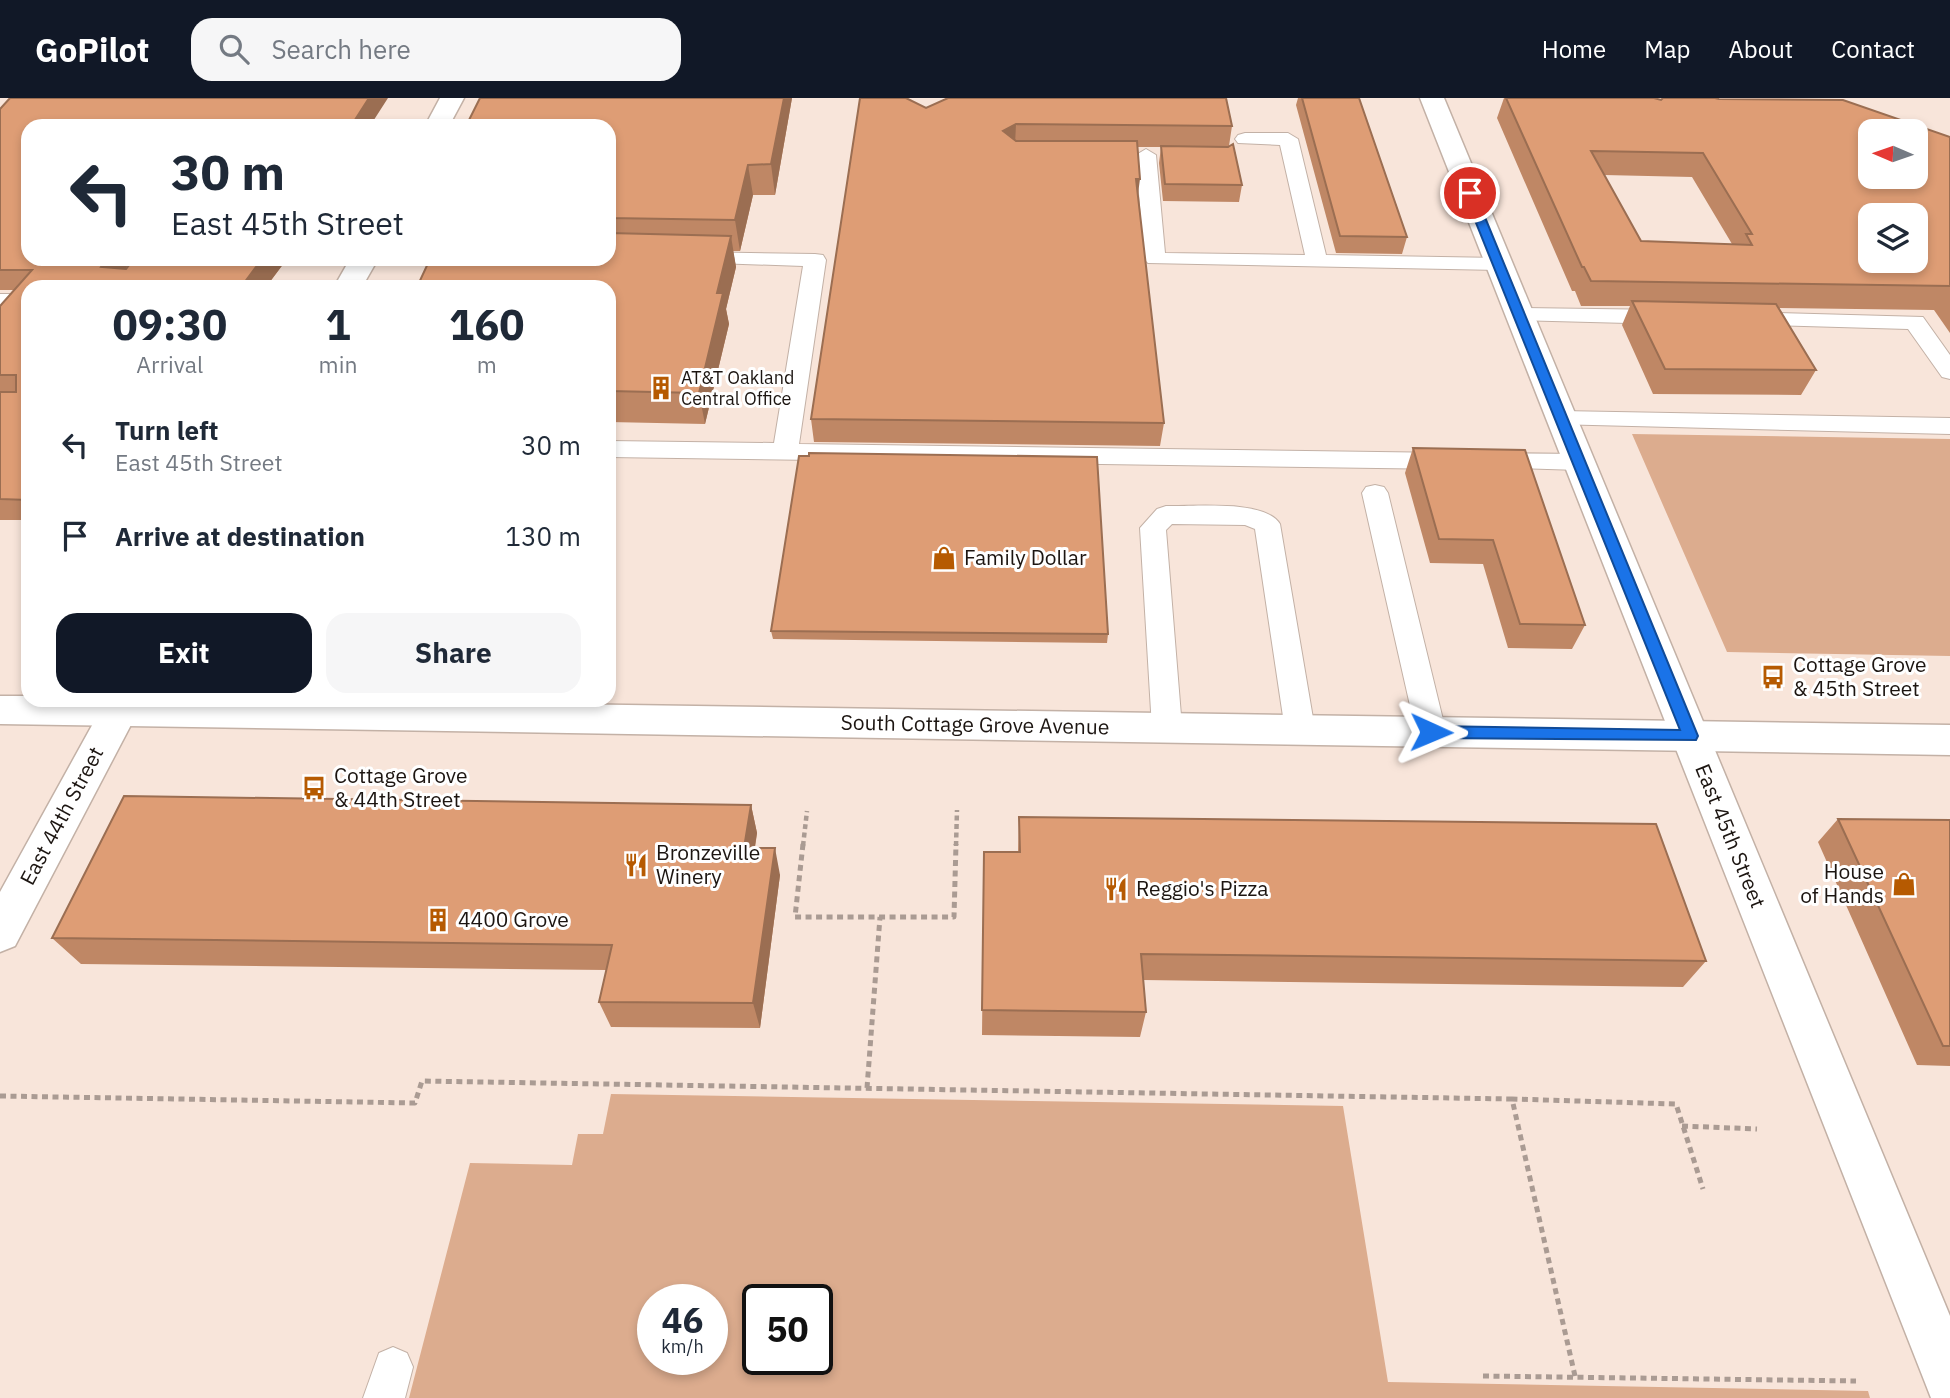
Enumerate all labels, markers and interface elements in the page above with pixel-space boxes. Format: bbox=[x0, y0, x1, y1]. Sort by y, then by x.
search box bbox=[191, 18, 681, 81]
text: GoPilot bbox=[35, 28, 149, 71]
icon: search bbox=[215, 30, 253, 68]
text: Search here bbox=[271, 32, 411, 66]
text: Home bbox=[1542, 33, 1606, 65]
text: Map bbox=[1644, 33, 1690, 65]
text: About bbox=[1728, 33, 1793, 65]
text: Contact bbox=[1831, 33, 1915, 65]
north arrow bbox=[1858, 119, 1928, 189]
map controls bbox=[1858, 119, 1928, 273]
text: 30 m bbox=[171, 140, 285, 203]
icon: left bbox=[56, 147, 147, 238]
pin bbox=[1440, 163, 1500, 223]
icon: arrive bbox=[1451, 174, 1489, 212]
text: East 45th Street bbox=[171, 202, 404, 244]
button: layers bbox=[1858, 203, 1928, 273]
text: 09:30 bbox=[112, 297, 227, 352]
text: 1 bbox=[325, 297, 351, 352]
text: 160 bbox=[449, 297, 525, 352]
text: Arrival bbox=[136, 349, 203, 379]
text: min bbox=[319, 349, 357, 379]
text: m bbox=[477, 349, 497, 379]
place label: AT&T Oakland Central Office bbox=[681, 366, 794, 410]
building icon: AT&T Oakland Central Office bbox=[647, 374, 675, 402]
text: Turn left bbox=[115, 413, 218, 447]
icon: left bbox=[56, 426, 94, 464]
text: 30 m bbox=[521, 428, 581, 462]
text: East 45th Street bbox=[115, 447, 283, 477]
icon: arrive bbox=[56, 517, 94, 555]
text: Arrive at destination bbox=[115, 519, 365, 553]
text: 130 m bbox=[505, 519, 581, 553]
place label: Family Dollar bbox=[964, 543, 1087, 571]
shop icon: Family Dollar bbox=[930, 544, 958, 572]
button: Exit bbox=[56, 613, 312, 693]
button: Share bbox=[326, 613, 581, 693]
place label: Cottage Grove & 45th Street bbox=[1793, 650, 1927, 702]
bus stop icon: Cottage Grove & 45th Street bbox=[1759, 663, 1787, 691]
position arrow bbox=[1394, 695, 1468, 769]
street label: South Cottage Grove Avenue bbox=[840, 708, 1110, 740]
street label: East 44th Street bbox=[13, 741, 109, 890]
street label: East 45th Street bbox=[1689, 759, 1773, 912]
place label: Cottage Grove & 44th Street bbox=[334, 761, 468, 813]
bus stop icon: Cottage Grove & 44th Street bbox=[300, 774, 328, 802]
place label: Bronzeville Winery bbox=[656, 838, 760, 890]
restaurant icon: Bronzeville Winery bbox=[622, 851, 650, 879]
place label: House of Hands bbox=[1800, 857, 1884, 909]
shop icon: House of Hands bbox=[1890, 870, 1918, 898]
place label: Reggio's Pizza bbox=[1136, 874, 1268, 902]
restaurant icon: Reggio's Pizza bbox=[1102, 875, 1130, 903]
place label: 4400 Grove bbox=[458, 905, 569, 933]
building icon: 4400 Grove bbox=[424, 906, 452, 934]
speed limit sign: 50 bbox=[742, 1284, 833, 1375]
text: 46 bbox=[661, 1297, 704, 1343]
text: km/h bbox=[661, 1335, 704, 1358]

